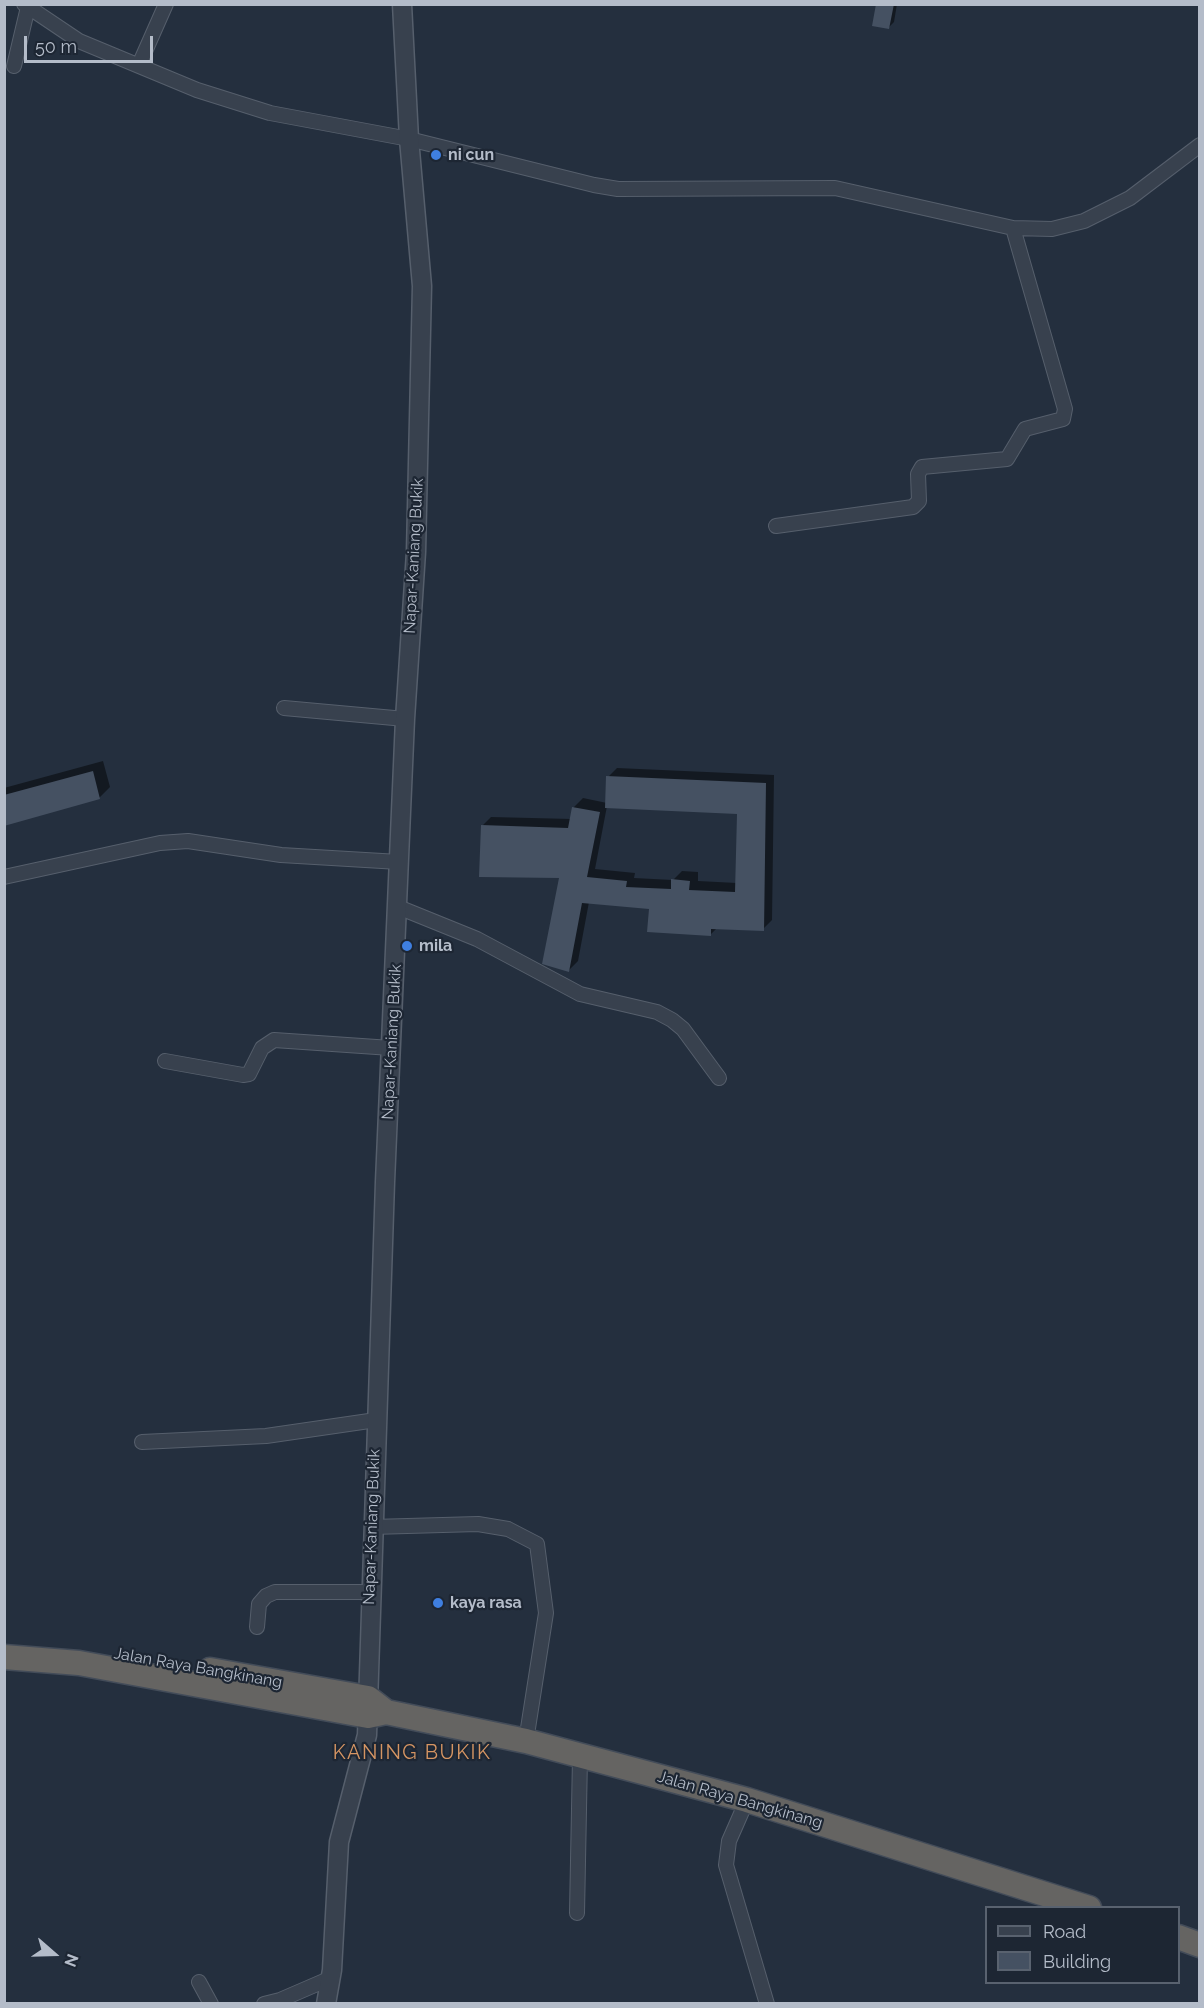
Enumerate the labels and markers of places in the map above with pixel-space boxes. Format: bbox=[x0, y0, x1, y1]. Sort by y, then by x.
place label: ni cun bbox=[448, 145, 494, 165]
marker: ni cun bbox=[429, 148, 443, 162]
place label: mila bbox=[419, 936, 452, 956]
marker: mila bbox=[400, 939, 414, 953]
place label: kaya rasa bbox=[450, 1593, 522, 1613]
marker: kaya rasa bbox=[431, 1596, 445, 1610]

